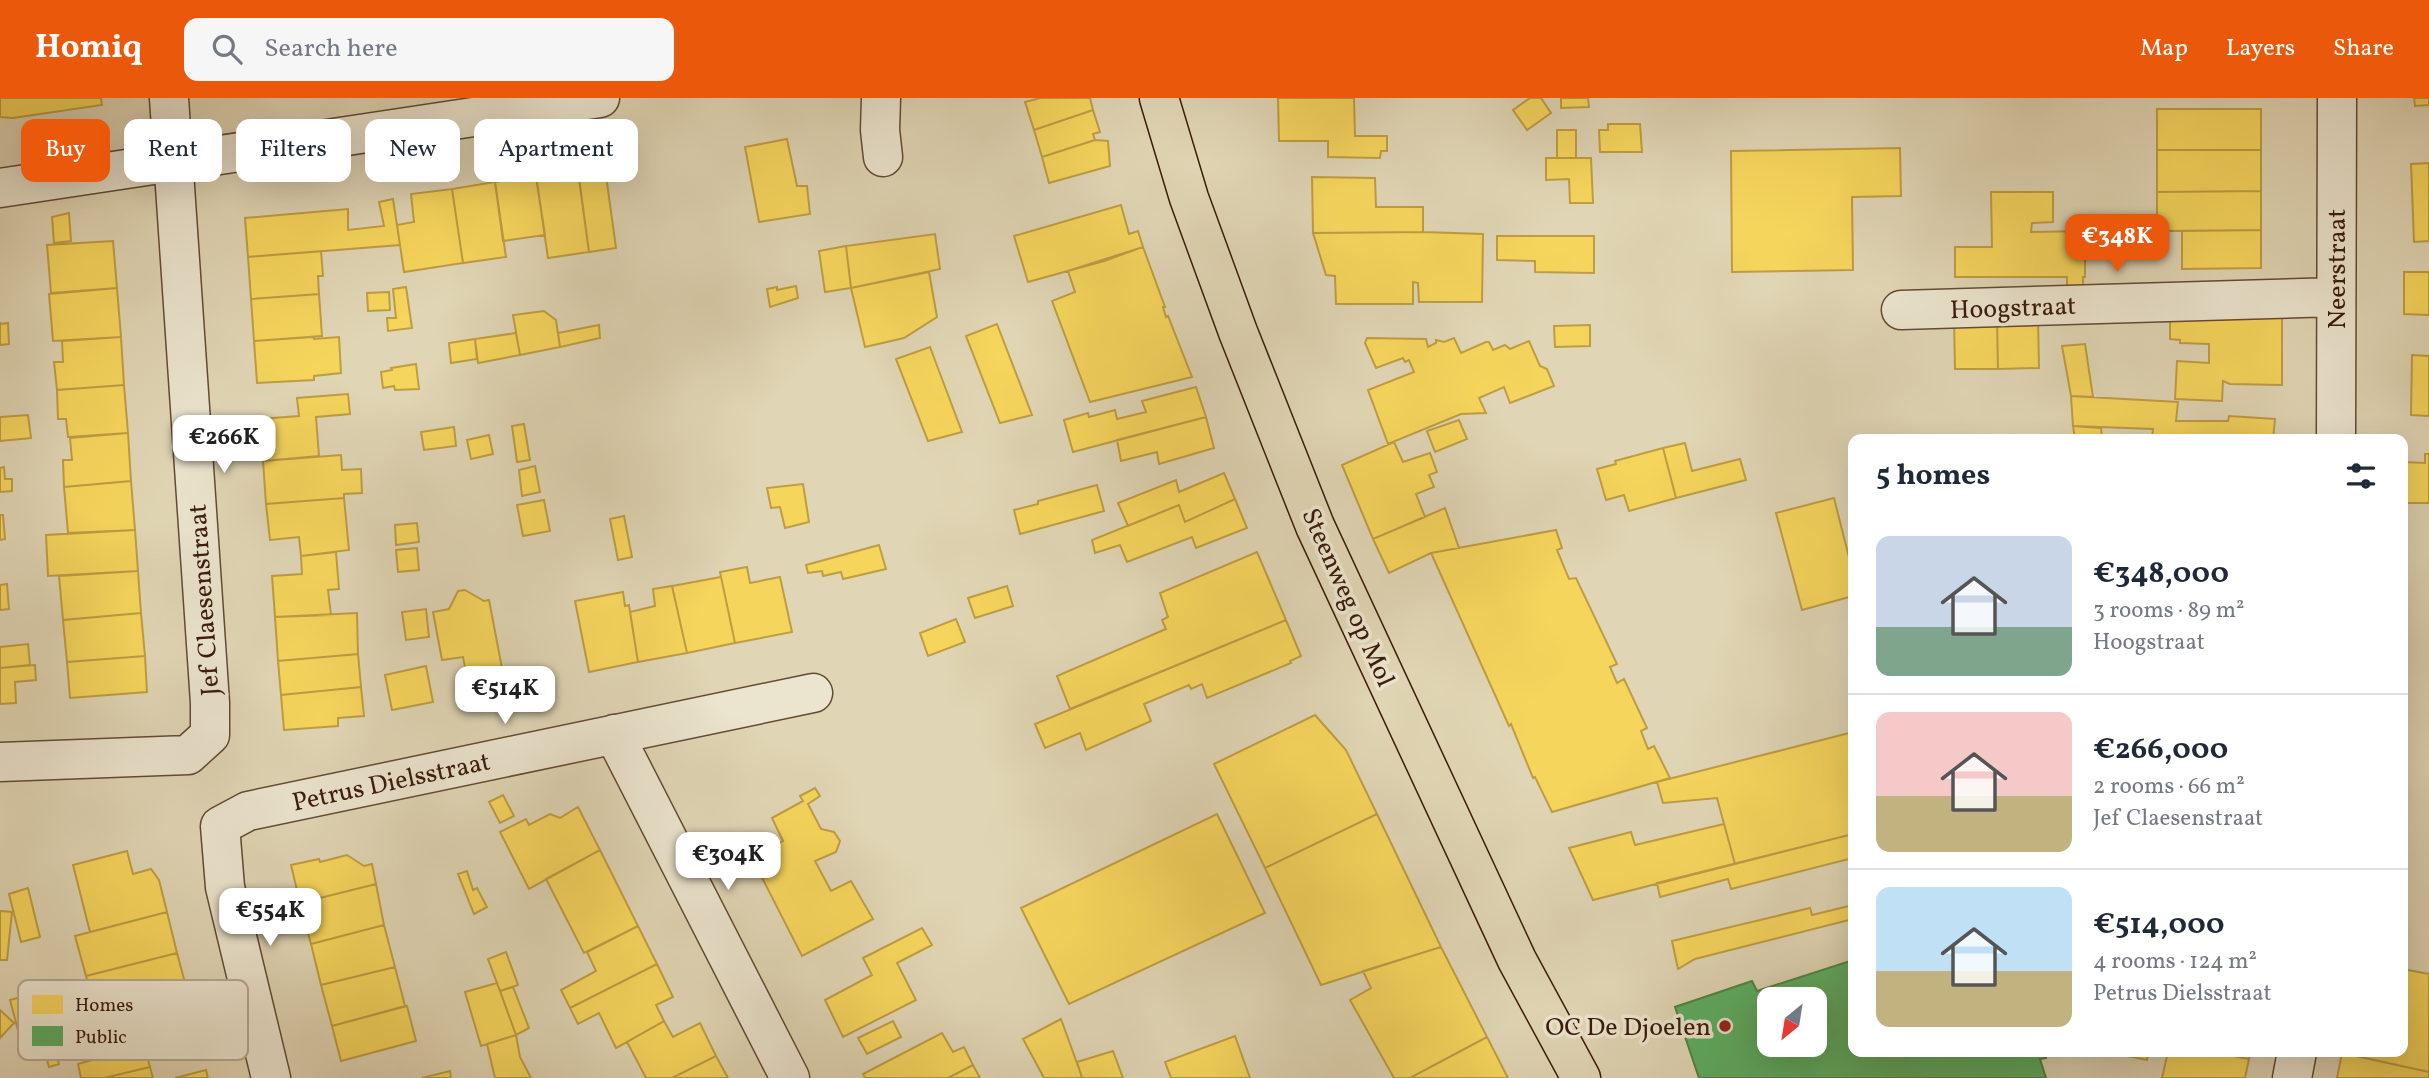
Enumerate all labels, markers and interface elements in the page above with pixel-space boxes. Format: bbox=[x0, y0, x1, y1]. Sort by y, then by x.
search box bbox=[184, 18, 674, 81]
text: Homiq bbox=[35, 26, 142, 72]
icon: search bbox=[208, 30, 246, 68]
text: Search here bbox=[264, 31, 397, 67]
text: Map bbox=[2140, 32, 2188, 66]
text: Layers bbox=[2226, 32, 2295, 66]
text: Share bbox=[2333, 32, 2394, 66]
chip: Buy bbox=[21, 119, 110, 182]
chip: Rent bbox=[124, 119, 222, 182]
chip: Filters bbox=[236, 119, 351, 182]
chip: New bbox=[365, 119, 460, 182]
chip: Apartment bbox=[474, 119, 638, 182]
street label: Neerstraat bbox=[2320, 209, 2356, 329]
pin: €348K bbox=[2068, 214, 2166, 274]
text: €348K bbox=[2081, 221, 2153, 253]
street label: Hoogstraat bbox=[1949, 289, 2077, 329]
pin: €266K bbox=[175, 416, 273, 475]
text: €266K bbox=[189, 422, 259, 454]
text: 5 homes bbox=[1876, 455, 1990, 497]
icon: filters bbox=[2342, 457, 2380, 495]
street label: Jef Claesenstraat bbox=[180, 503, 230, 697]
street label: Steenweg op Mol bbox=[1292, 503, 1403, 693]
text: €348,000 bbox=[2093, 553, 2229, 595]
icon: home bbox=[1932, 564, 2016, 648]
text: 3 rooms · 89 m² bbox=[2093, 595, 2245, 627]
text: Hoogstraat bbox=[2093, 627, 2205, 659]
pin: €514K bbox=[456, 666, 554, 726]
text: €514K bbox=[471, 673, 539, 705]
text: €266,000 bbox=[2093, 729, 2228, 771]
icon: home bbox=[1932, 740, 2016, 824]
street label: Petrus Dielsstraat bbox=[289, 744, 494, 822]
text: 2 rooms · 66 m² bbox=[2093, 771, 2245, 803]
text: Jef Claesenstraat bbox=[2093, 803, 2263, 835]
pin: €304K bbox=[679, 832, 777, 892]
text: €304K bbox=[692, 839, 764, 871]
pin: €554K bbox=[221, 888, 319, 948]
text: €554K bbox=[235, 895, 305, 927]
text: €514,000 bbox=[2093, 904, 2224, 946]
icon: home bbox=[1932, 915, 2016, 999]
text: 4 rooms · 124 m² bbox=[2093, 946, 2257, 978]
text: Petrus Dielsstraat bbox=[2093, 978, 2271, 1010]
legend bbox=[18, 980, 248, 1060]
north arrow bbox=[1757, 987, 1827, 1057]
map controls bbox=[1757, 987, 1827, 1057]
text: Homes bbox=[75, 993, 133, 1019]
place label: OC De Djoelen bbox=[1545, 1010, 1711, 1046]
marker: OC De Djoelen bbox=[1717, 1018, 1733, 1034]
text: Public bbox=[75, 1025, 127, 1051]

